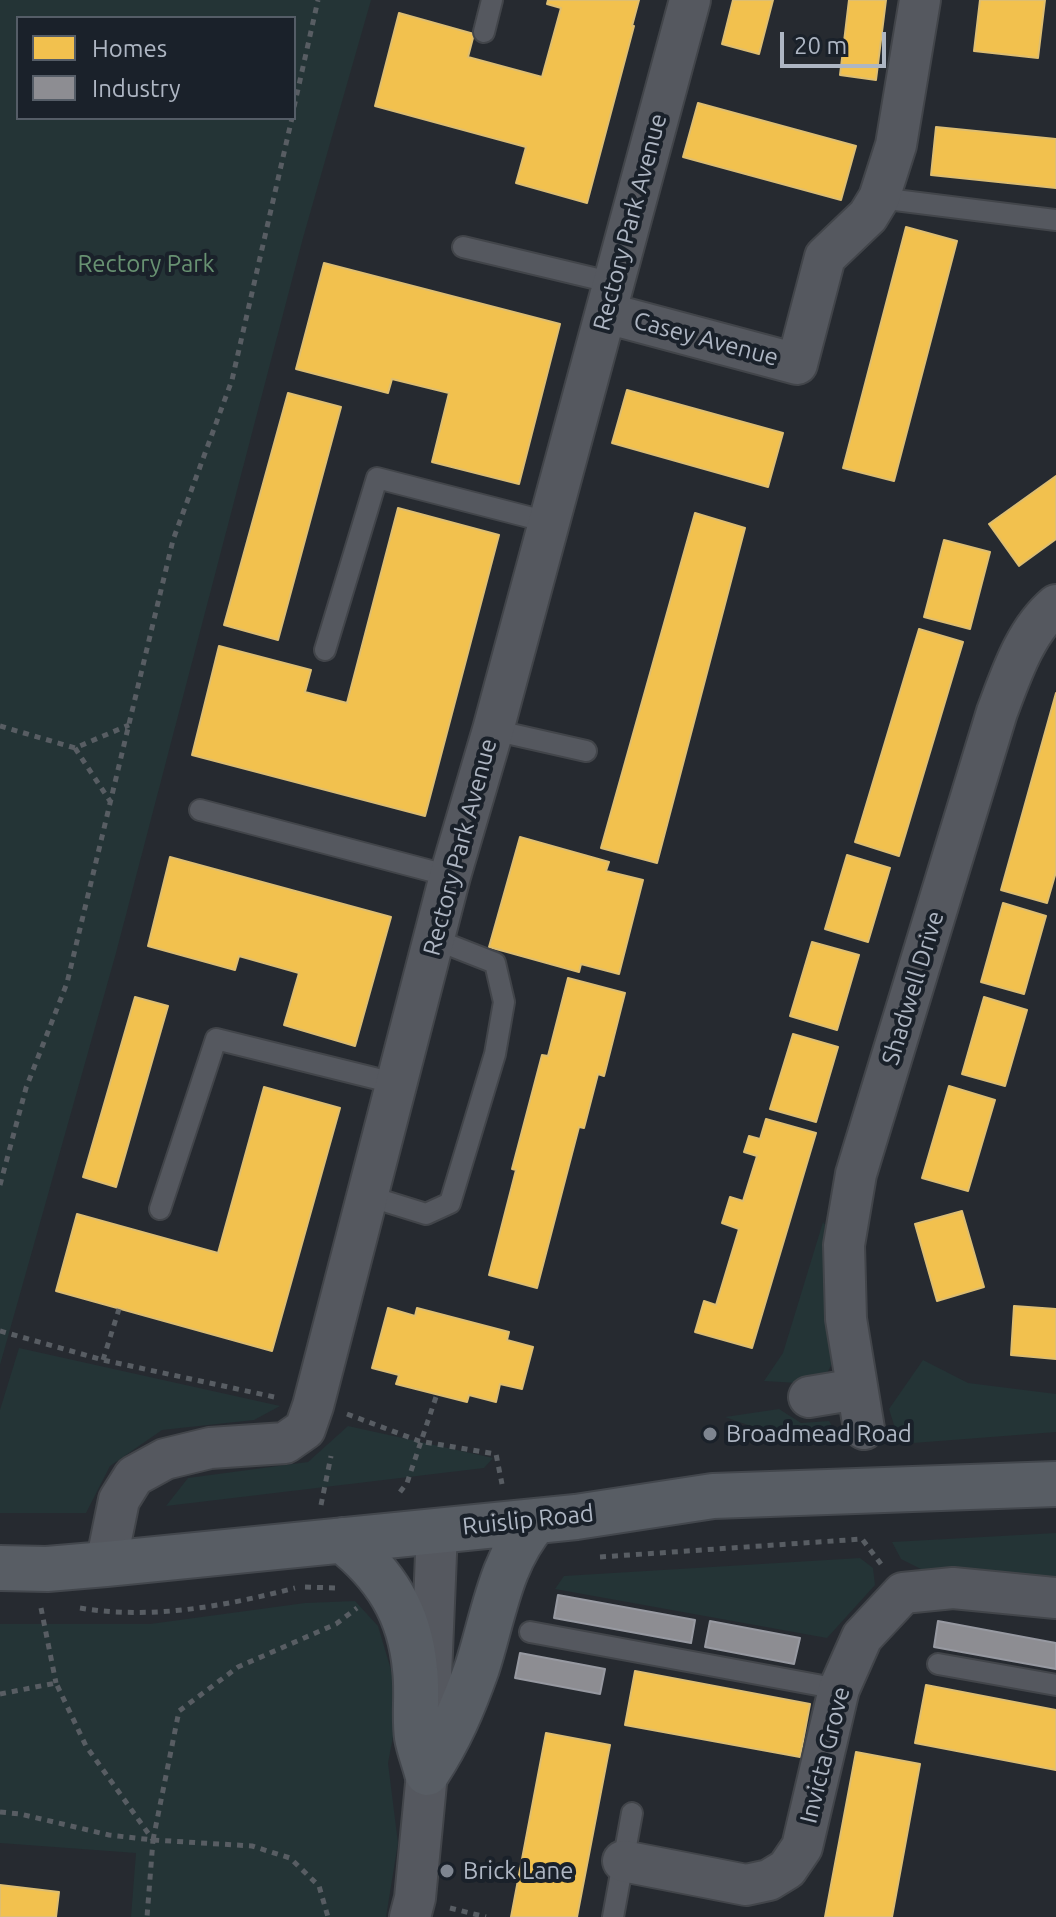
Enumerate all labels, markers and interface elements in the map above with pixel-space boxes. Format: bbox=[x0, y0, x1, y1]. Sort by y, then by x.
legend bbox=[16, 16, 296, 120]
scale bar bbox=[784, 16, 890, 66]
text: 20 m bbox=[794, 32, 847, 59]
text: Homes bbox=[92, 35, 167, 62]
text: Industry bbox=[92, 75, 181, 102]
street label: Rectory Park Avenue bbox=[587, 110, 673, 334]
park label: Rectory Park bbox=[77, 250, 215, 278]
street label: Casey Avenue bbox=[630, 306, 782, 372]
street label: Rectory Park Avenue bbox=[417, 735, 503, 959]
street label: Shadwell Drive bbox=[876, 908, 950, 1068]
place label: Broadmead Road bbox=[726, 1420, 912, 1448]
marker: Broadmead Road bbox=[701, 1425, 719, 1443]
street label: Ruislip Road bbox=[461, 1499, 595, 1541]
street label: Invicta Grove bbox=[794, 1684, 856, 1826]
place label: Brick Lane bbox=[463, 1857, 573, 1885]
marker: Brick Lane bbox=[438, 1862, 456, 1880]

